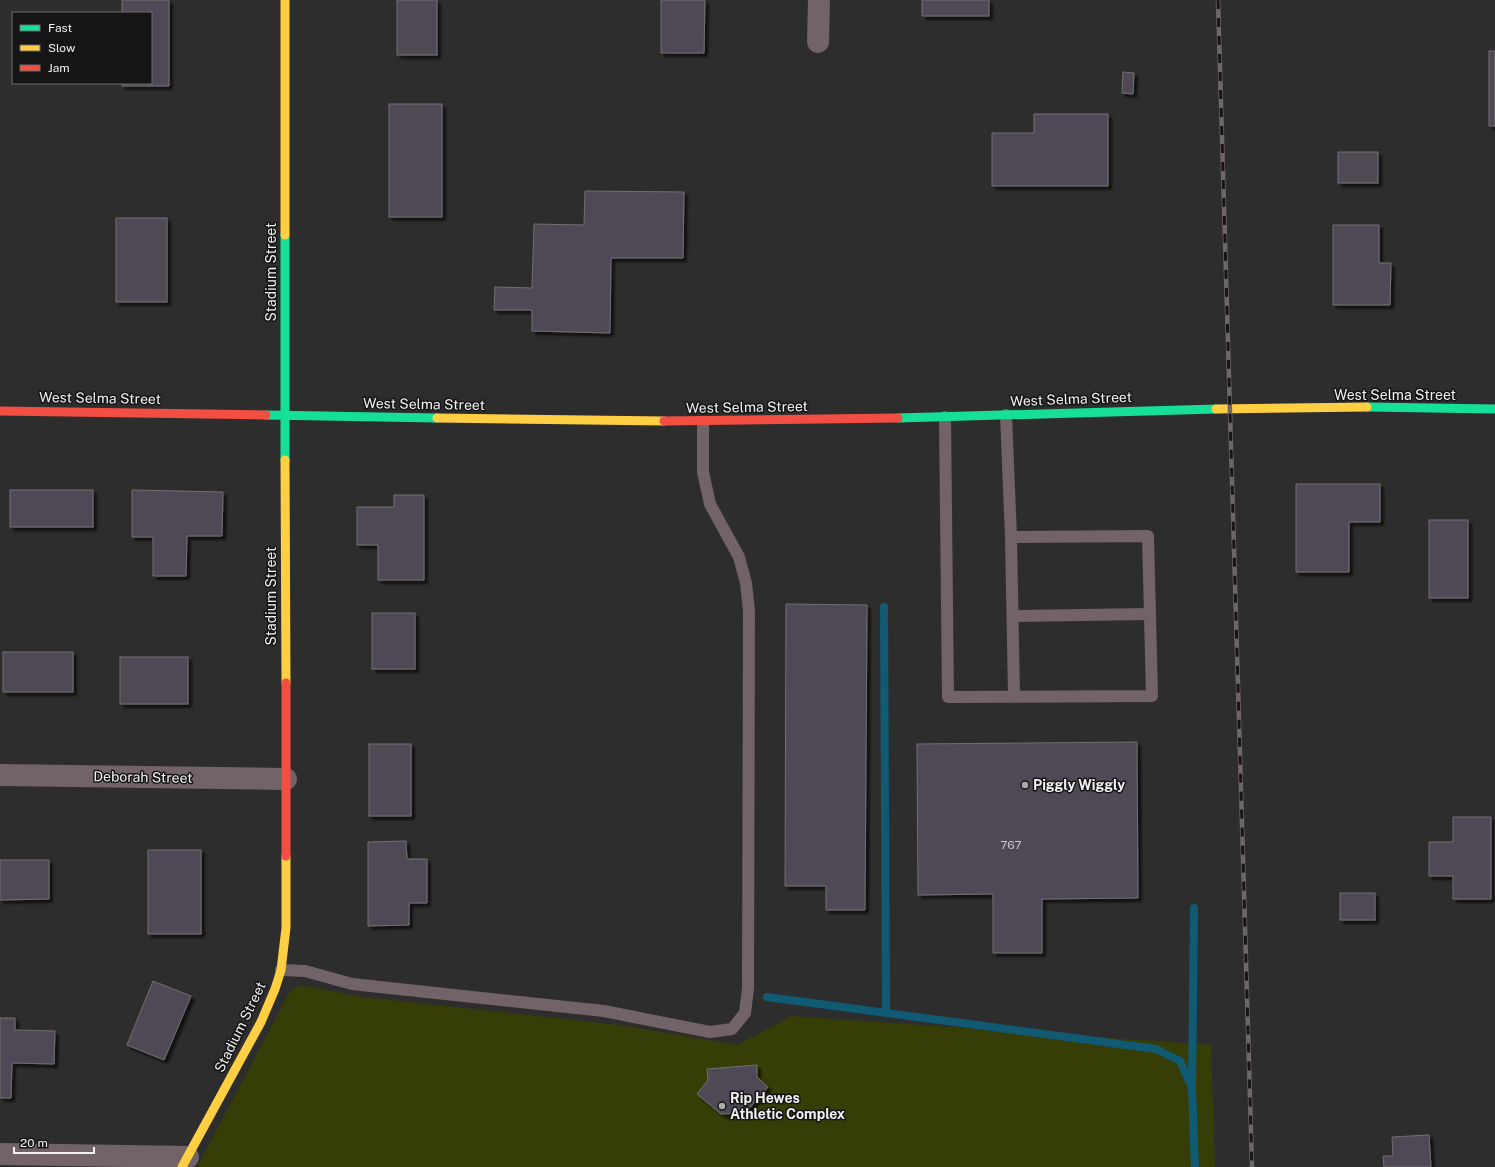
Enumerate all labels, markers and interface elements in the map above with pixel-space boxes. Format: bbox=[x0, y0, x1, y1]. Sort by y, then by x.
legend bbox=[12, 12, 152, 84]
text: Fast bbox=[48, 21, 73, 35]
text: Slow bbox=[48, 41, 76, 55]
text: Jam bbox=[48, 61, 70, 75]
street label: Stadium Street bbox=[263, 223, 279, 321]
street label: West Selma Street bbox=[1334, 387, 1456, 403]
street label: West Selma Street bbox=[39, 389, 161, 407]
street label: West Selma Street bbox=[1010, 389, 1132, 409]
street label: West Selma Street bbox=[363, 395, 485, 413]
street label: West Selma Street bbox=[686, 398, 808, 416]
street label: Stadium Street bbox=[263, 547, 279, 645]
street label: Deborah Street bbox=[93, 768, 193, 786]
place label: Piggly Wiggly bbox=[1033, 777, 1125, 793]
marker: Piggly Wiggly bbox=[1020, 780, 1030, 790]
house number: 767 bbox=[1000, 838, 1022, 852]
street label: Stadium Street bbox=[211, 979, 269, 1075]
place label: Rip Hewes Athletic Complex bbox=[730, 1090, 845, 1122]
marker: Rip Hewes Athletic Complex bbox=[717, 1101, 727, 1111]
scale bar bbox=[14, 1129, 94, 1155]
text: 20 m bbox=[20, 1136, 48, 1150]

